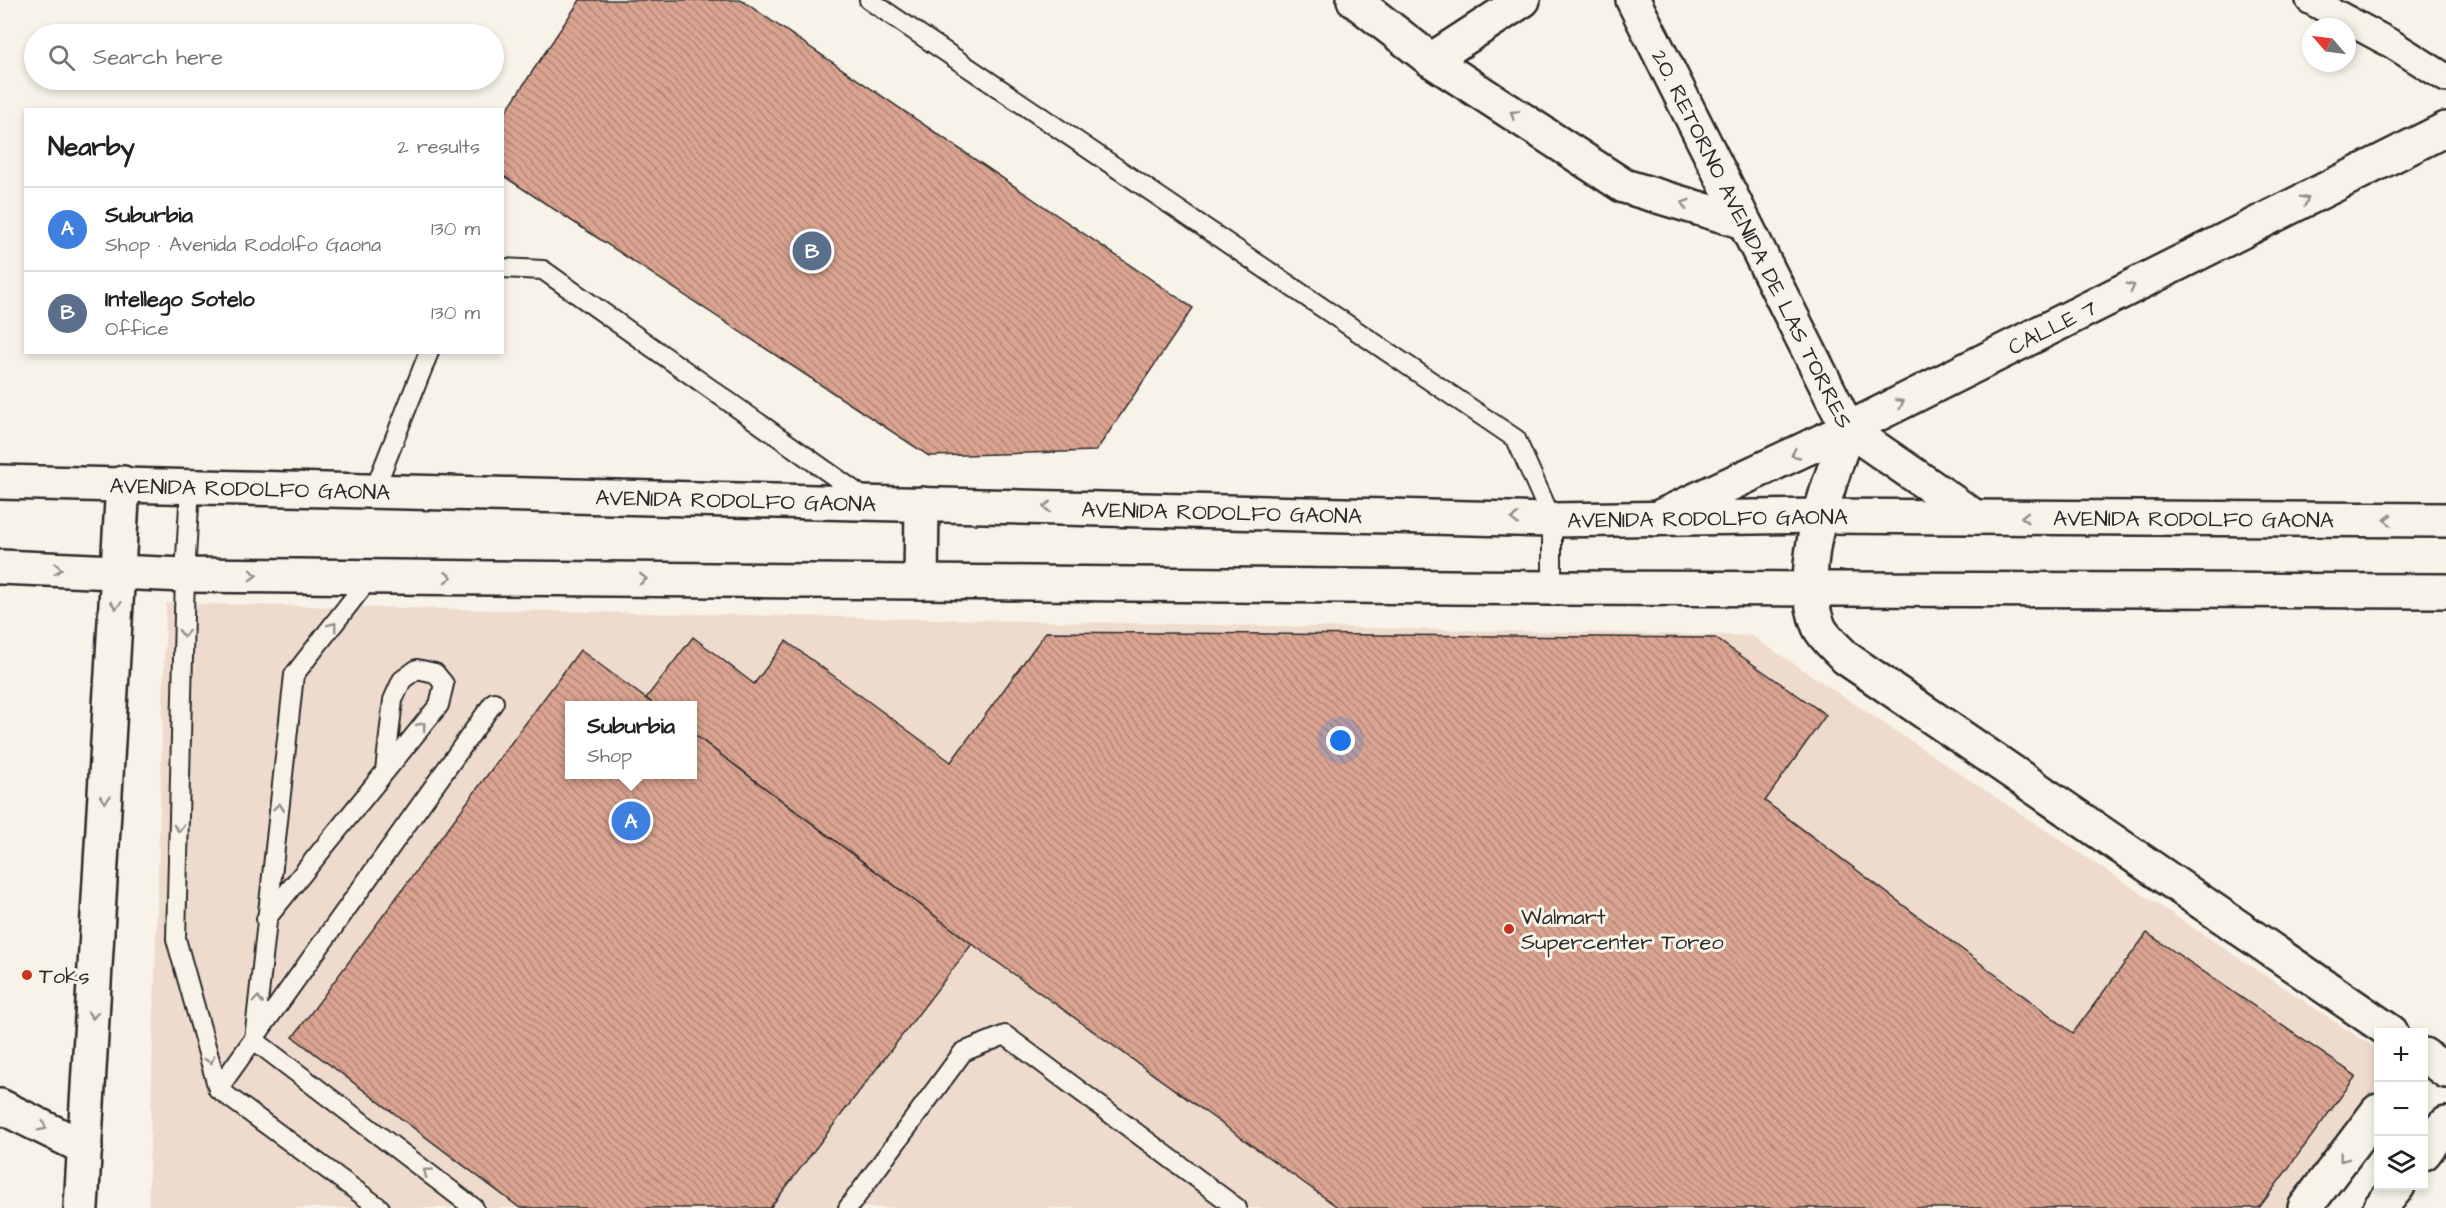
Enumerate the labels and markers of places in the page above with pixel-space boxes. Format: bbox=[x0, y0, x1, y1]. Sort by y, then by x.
pin: B bbox=[792, 228, 832, 274]
pin: A bbox=[612, 798, 650, 844]
place label: Walmart Supercenter Toreo bbox=[1521, 902, 1724, 958]
marker: Walmart Supercenter Toreo bbox=[1502, 922, 1516, 936]
place label: Toks bbox=[39, 961, 90, 992]
marker: Toks bbox=[20, 968, 34, 982]

